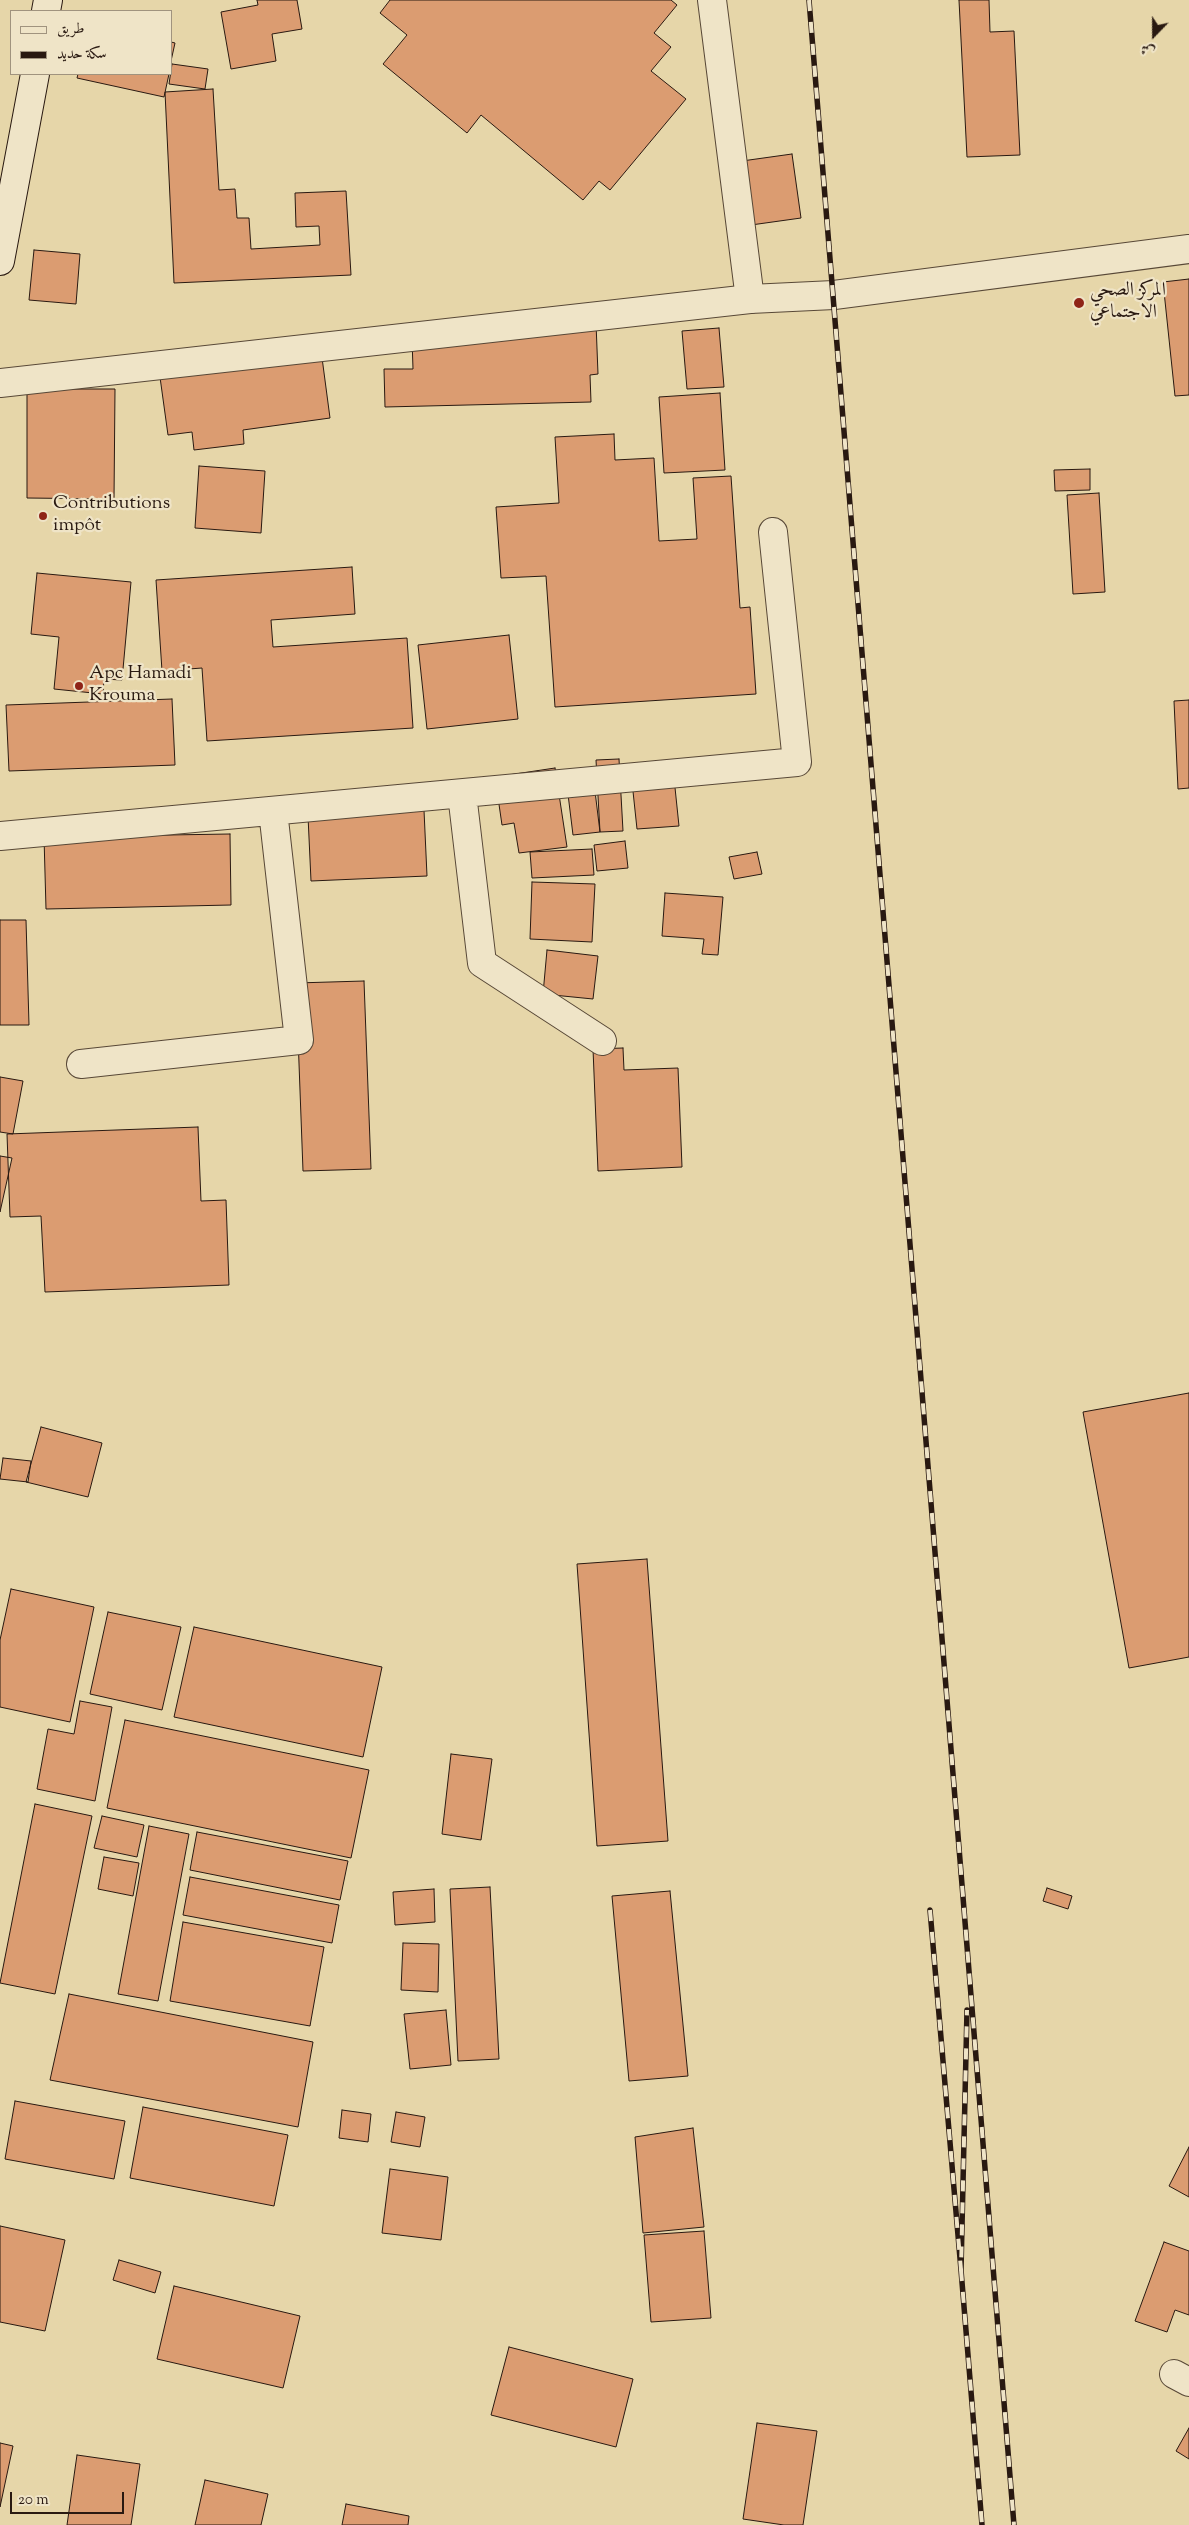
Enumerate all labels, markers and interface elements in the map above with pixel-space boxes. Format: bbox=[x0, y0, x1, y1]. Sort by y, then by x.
legend bbox=[10, 10, 172, 75]
north arrow bbox=[1129, 10, 1179, 60]
text: طريق bbox=[57, 19, 84, 40]
text: ش bbox=[1138, 37, 1159, 61]
text: سكة حديد bbox=[57, 44, 107, 65]
place label: المركز الصحي الاجتماعي bbox=[1090, 281, 1166, 325]
marker: المركز الصحي الاجتماعي bbox=[1072, 296, 1086, 310]
place label: Contributions impôt bbox=[53, 494, 170, 538]
marker: Contributions impôt bbox=[37, 510, 49, 522]
place label: Apc Hamadi Krouma bbox=[89, 664, 192, 708]
marker: Apc Hamadi Krouma bbox=[73, 680, 85, 692]
scale bar bbox=[12, 2482, 126, 2514]
text: 20 m bbox=[18, 2490, 49, 2511]

